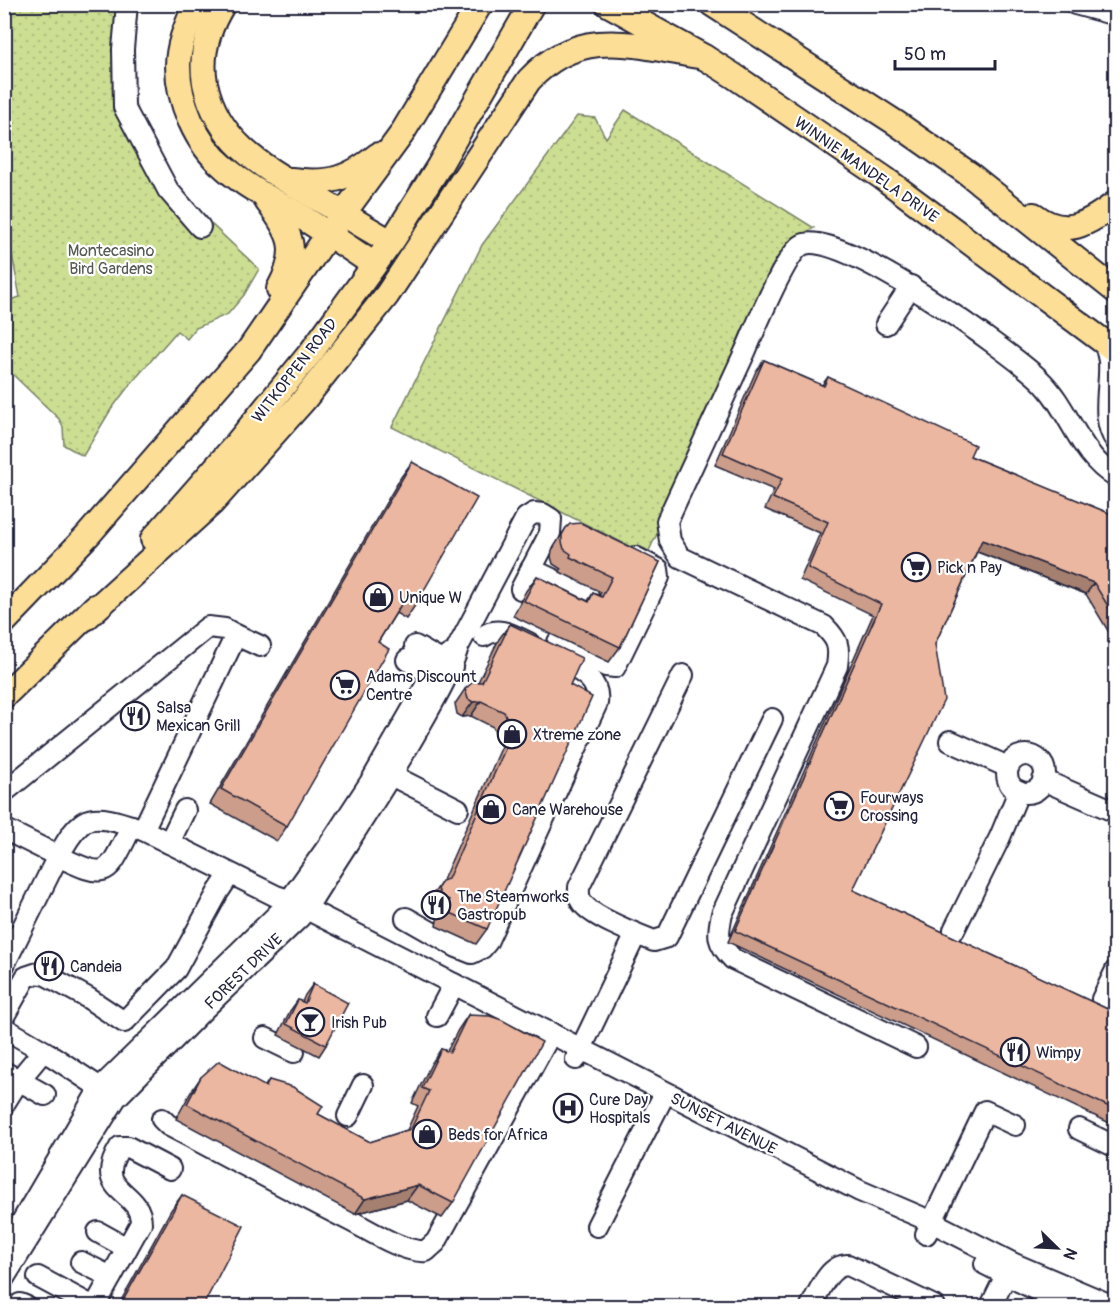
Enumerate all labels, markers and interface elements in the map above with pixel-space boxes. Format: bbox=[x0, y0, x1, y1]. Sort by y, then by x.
scale bar bbox=[895, 33, 996, 71]
text: 50 m bbox=[904, 43, 946, 66]
street label: WINNIE MANDELA DRIVE bbox=[790, 112, 943, 227]
park label: Montecasino Bird Gardens bbox=[68, 241, 155, 279]
street label: WITKOPPEN ROAD bbox=[248, 314, 342, 427]
supermarket icon: Pick n Pay bbox=[900, 551, 932, 583]
place label: Pick n Pay bbox=[937, 558, 1002, 578]
shop icon: Unique W bbox=[362, 581, 394, 613]
place label: Unique W bbox=[399, 588, 462, 608]
place label: Adams Discount Centre bbox=[366, 667, 477, 705]
supermarket icon: Adams Discount Centre bbox=[329, 669, 361, 701]
place label: Salsa Mexican Grill bbox=[156, 698, 241, 736]
restaurant icon: Salsa Mexican Grill bbox=[119, 700, 151, 732]
shop icon: Xtreme zone bbox=[496, 718, 528, 750]
place label: Xtreme zone bbox=[533, 725, 621, 745]
place label: Fourways Crossing bbox=[860, 788, 923, 826]
supermarket icon: Fourways Crossing bbox=[823, 790, 855, 822]
shop icon: Cane Warehouse bbox=[475, 793, 507, 825]
place label: Cane Warehouse bbox=[512, 800, 623, 820]
place label: The Steamworks Gastropub bbox=[457, 887, 569, 925]
restaurant icon: The Steamworks Gastropub bbox=[420, 889, 452, 921]
street label: FOREST DRIVE bbox=[201, 930, 287, 1014]
restaurant icon: Candeia bbox=[33, 950, 65, 982]
place label: Candeia bbox=[70, 957, 122, 977]
bar icon: Irish Pub bbox=[294, 1006, 326, 1038]
place label: Irish Pub bbox=[331, 1013, 387, 1033]
restaurant icon: Wimpy bbox=[999, 1036, 1031, 1068]
place label: Wimpy bbox=[1036, 1043, 1081, 1063]
street label: SUNSET AVENUE bbox=[667, 1088, 780, 1159]
place label: Cure Day Hospitals bbox=[589, 1090, 650, 1128]
hospital icon: Cure Day Hospitals bbox=[552, 1092, 584, 1124]
shop icon: Beds for Africa bbox=[411, 1118, 443, 1150]
place label: Beds for Africa bbox=[448, 1125, 548, 1145]
north arrow bbox=[1027, 1218, 1087, 1278]
text: N bbox=[1058, 1245, 1081, 1263]

